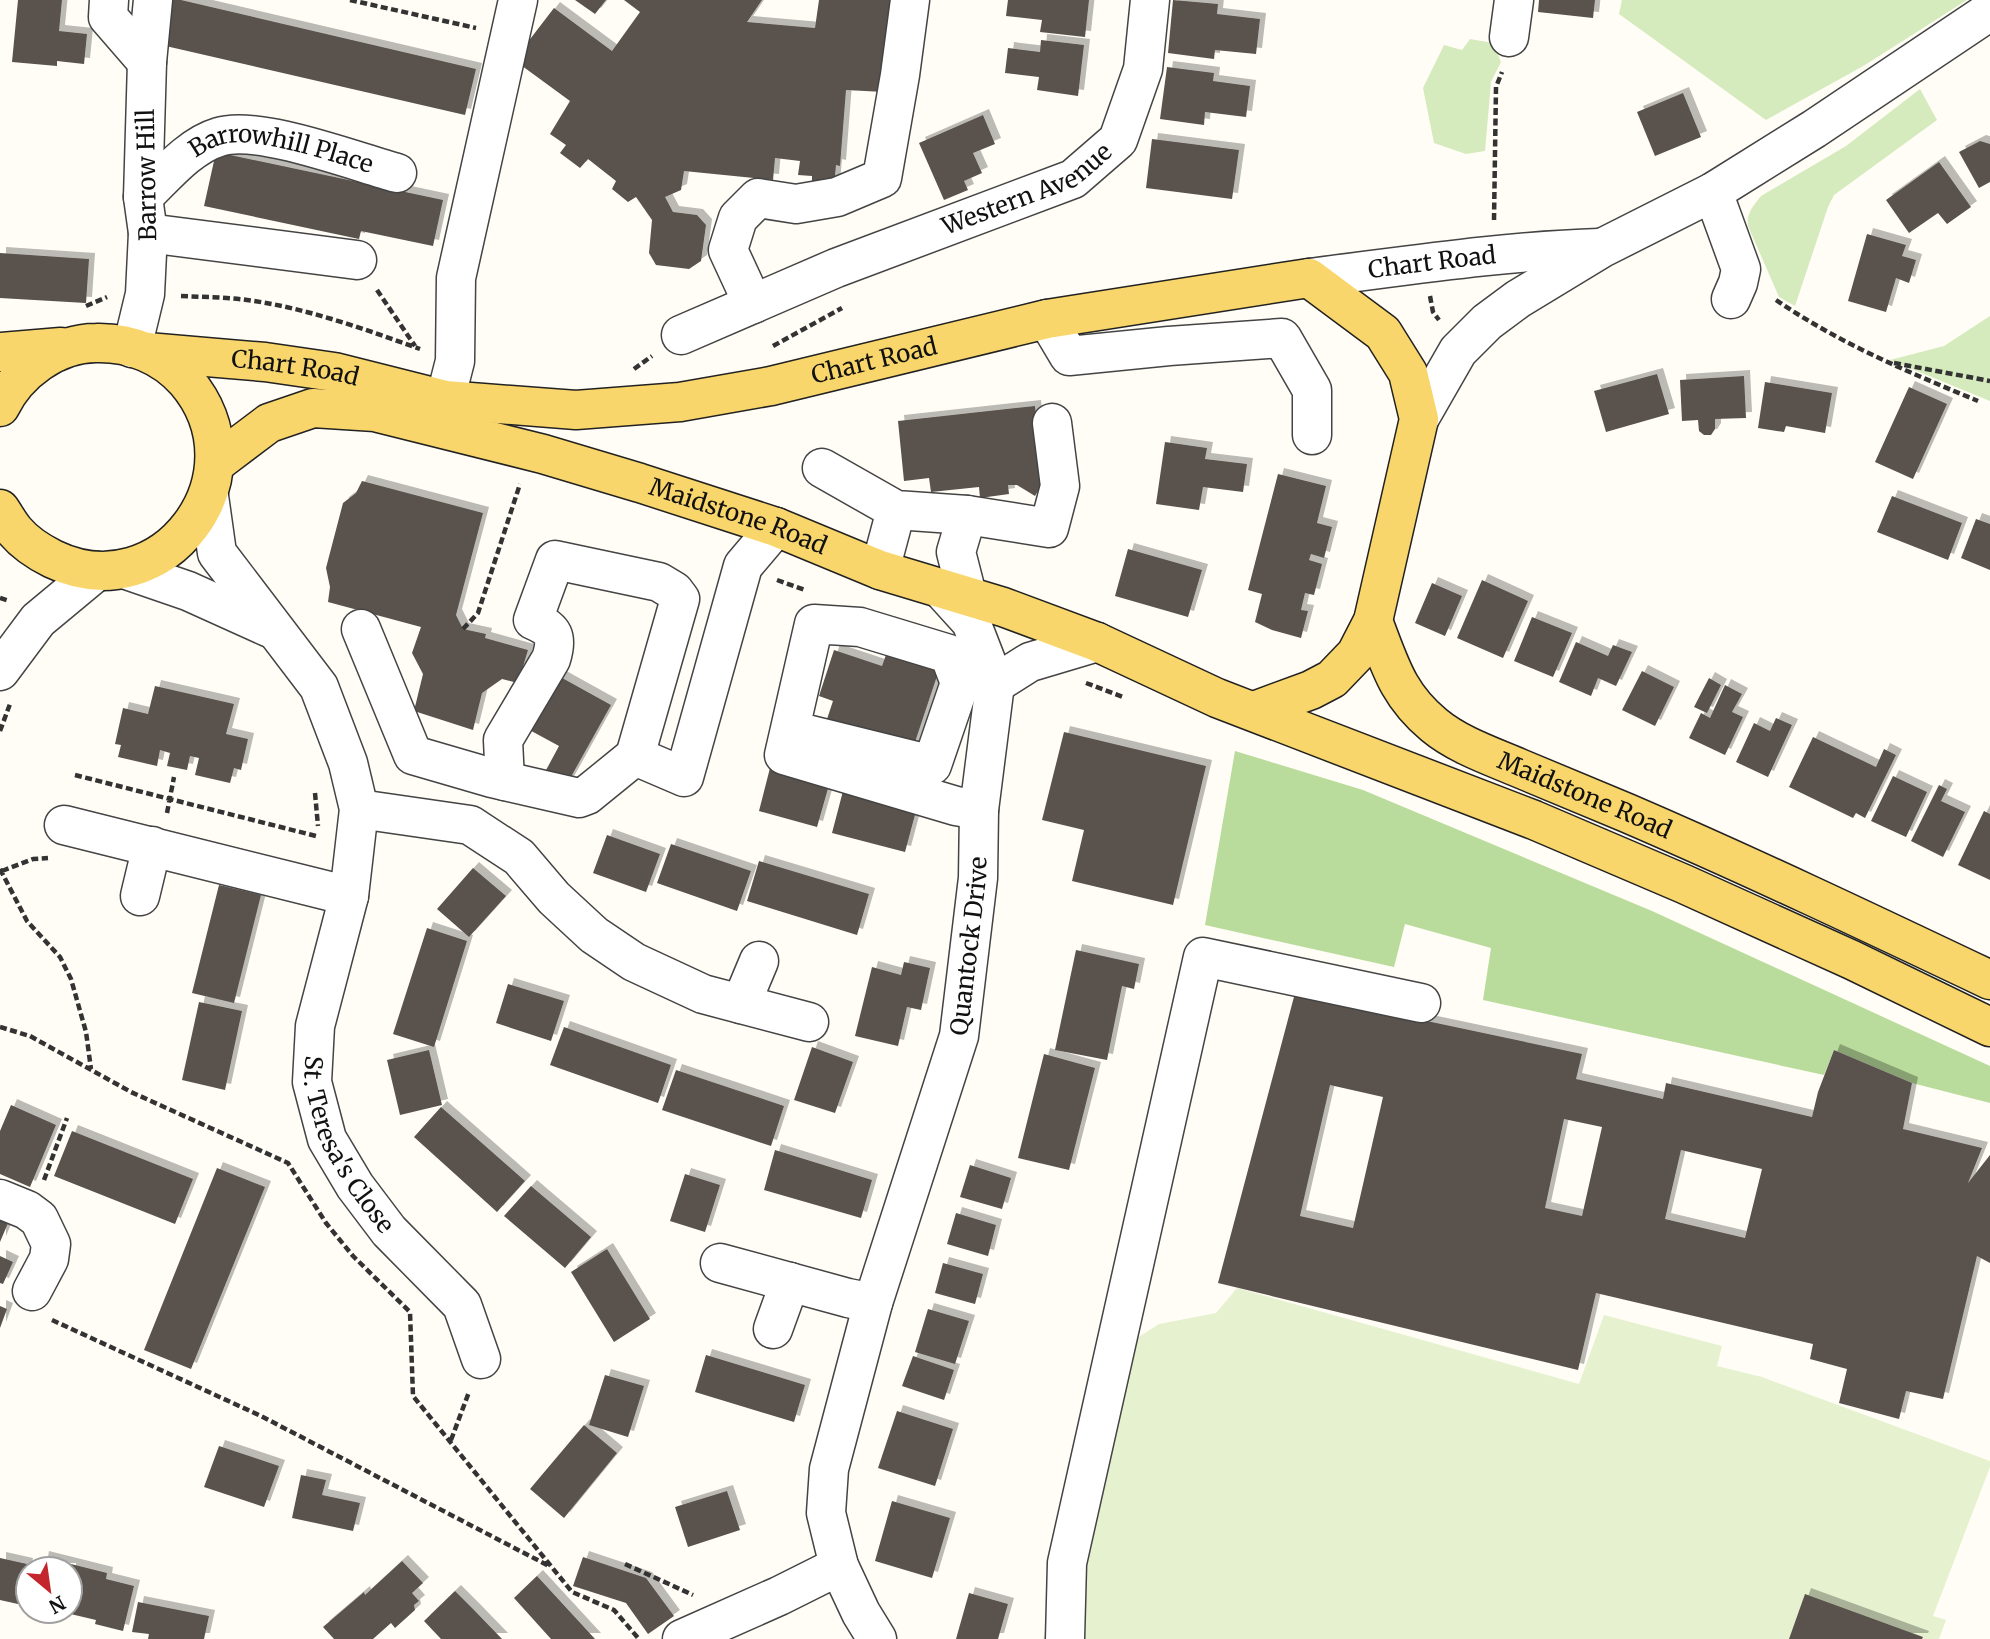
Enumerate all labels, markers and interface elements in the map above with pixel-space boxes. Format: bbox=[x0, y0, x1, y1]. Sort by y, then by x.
street label: Barrow Hill bbox=[130, 109, 163, 241]
street label: Barrowhill Place bbox=[183, 118, 377, 180]
street label: Western Avenue bbox=[937, 136, 1118, 242]
street label: Chart Road bbox=[1366, 239, 1497, 285]
street label: Chart Road bbox=[808, 330, 940, 391]
street label: Chart Road bbox=[230, 343, 362, 393]
street label: Maidstone Road bbox=[645, 471, 832, 561]
street label: Maidstone Road bbox=[1493, 745, 1677, 846]
street label: Quantock Drive bbox=[943, 856, 993, 1037]
street label: St. Teresa's Close bbox=[297, 1055, 401, 1239]
north arrow bbox=[14, 1555, 84, 1625]
text: N bbox=[45, 1591, 70, 1619]

